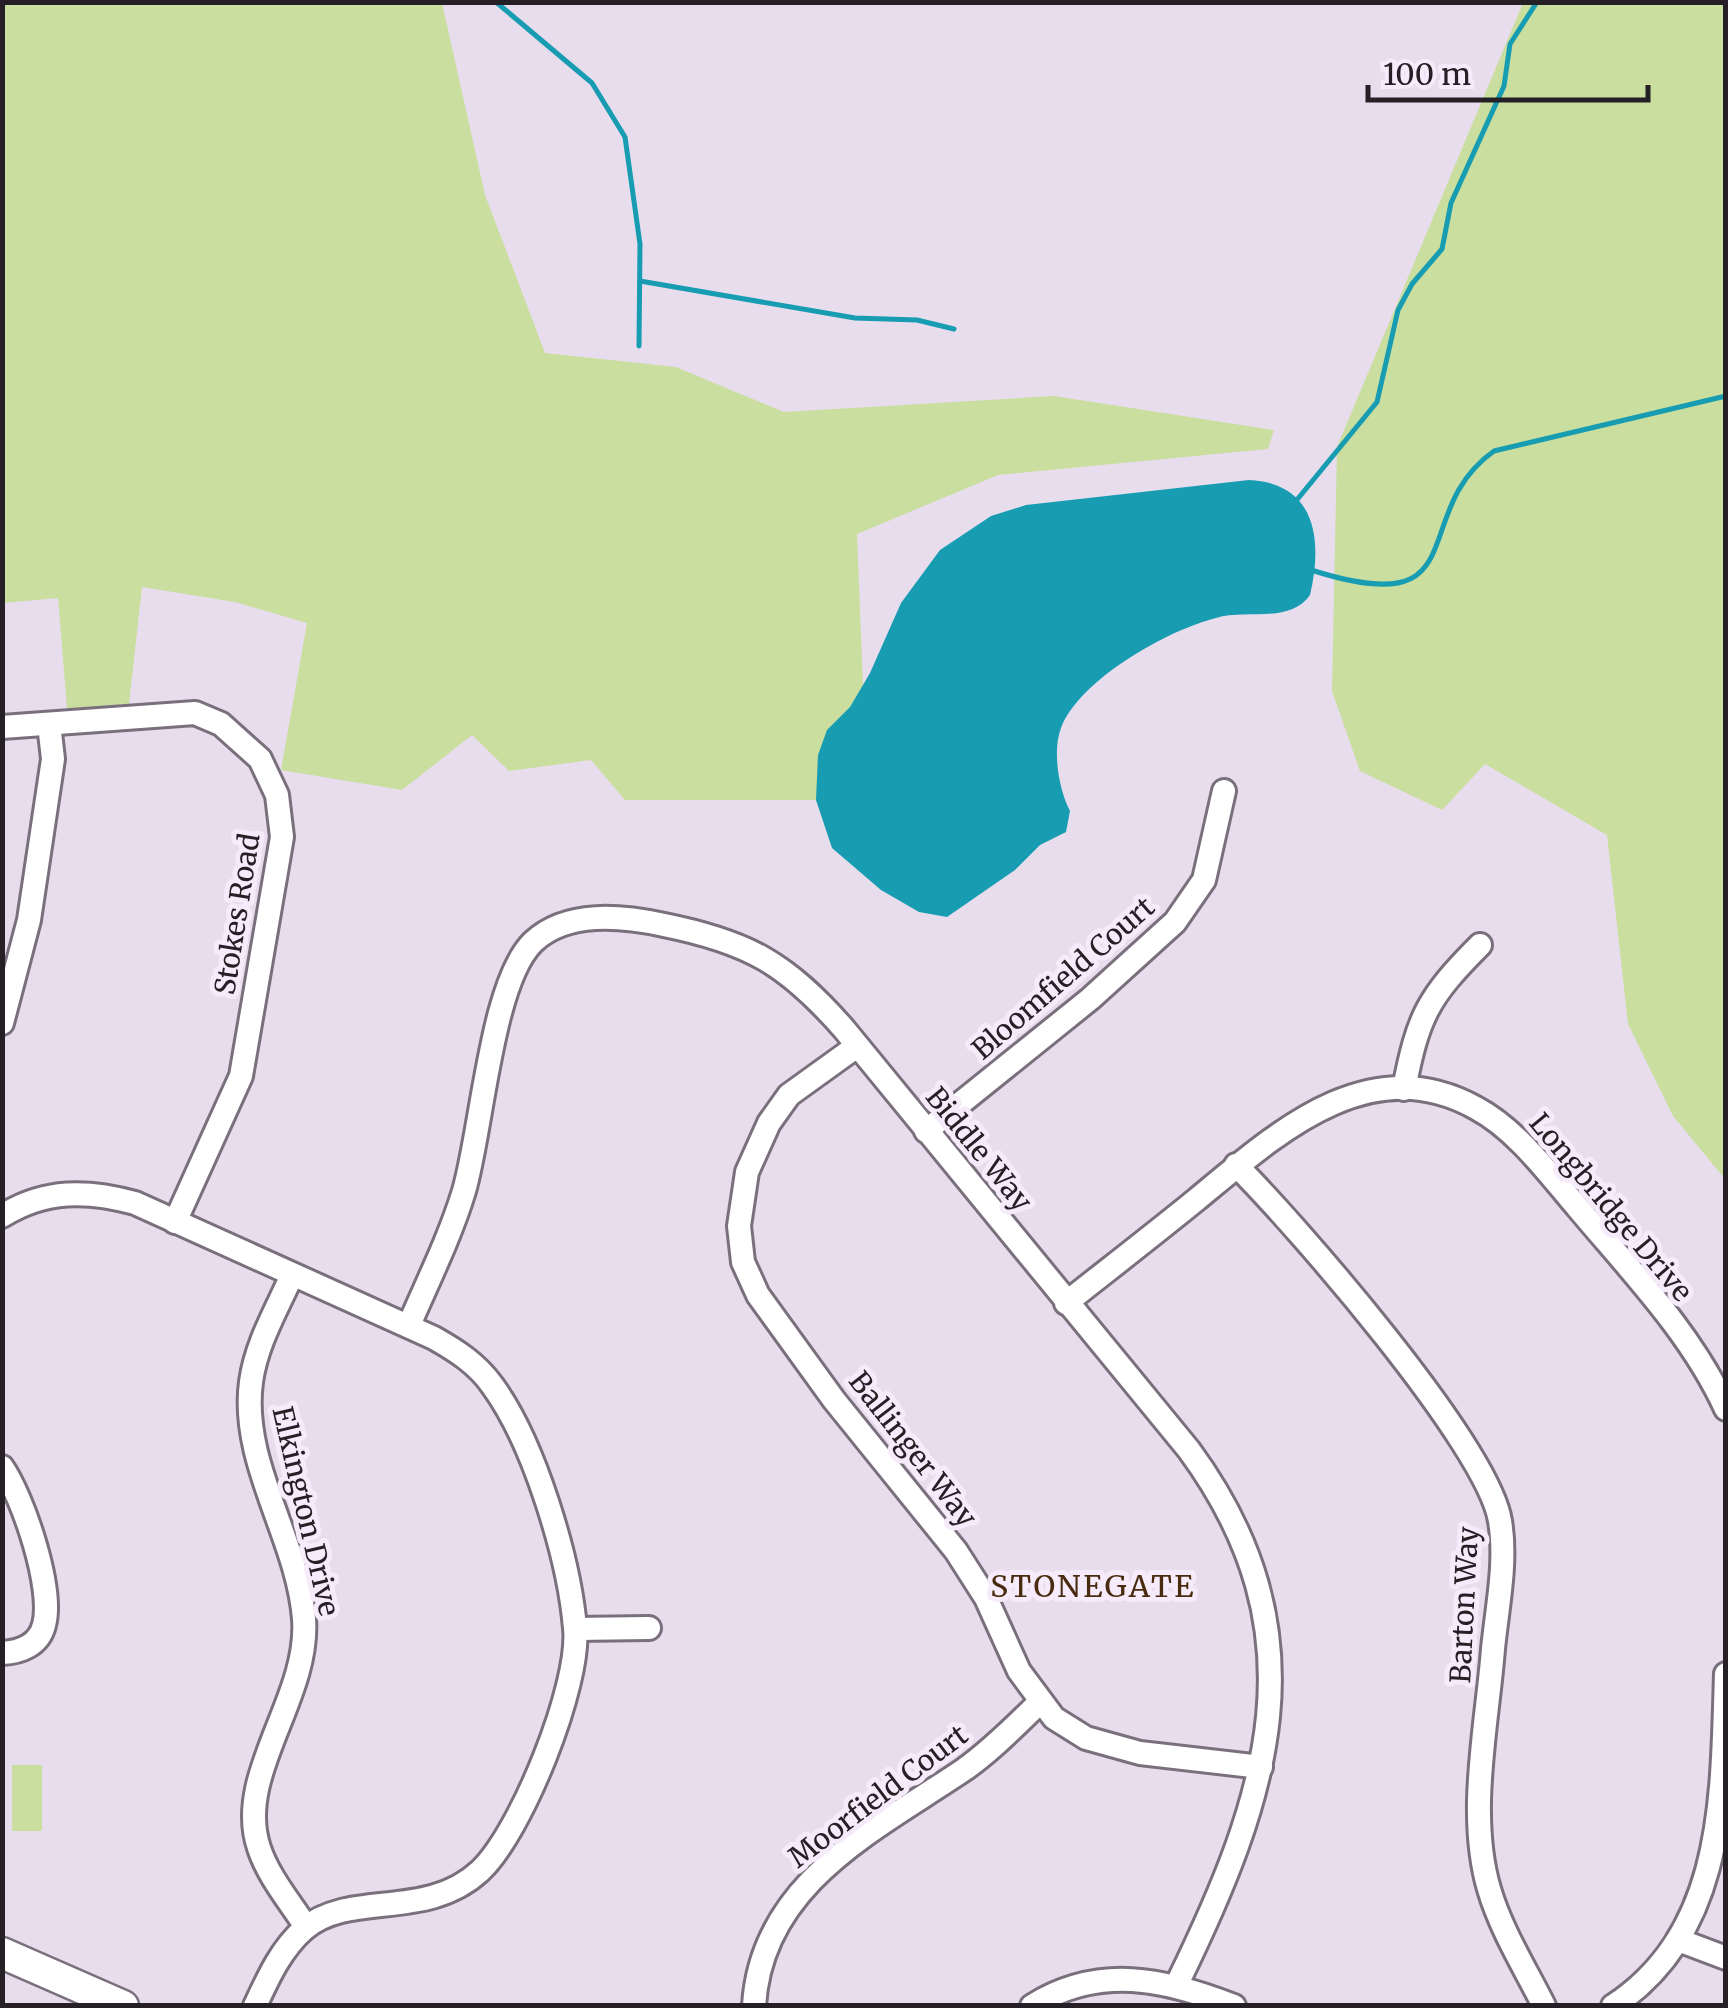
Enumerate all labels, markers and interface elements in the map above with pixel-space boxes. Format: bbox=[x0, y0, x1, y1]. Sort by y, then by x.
scale bar bbox=[1368, 40, 1648, 102]
text: 100 m bbox=[1383, 55, 1471, 93]
street label: Stokes Road bbox=[206, 831, 268, 997]
street label: Bloomfield Court bbox=[964, 889, 1162, 1067]
street label: Biddle Way bbox=[918, 1080, 1040, 1219]
street label: Longbridge Drive bbox=[1522, 1105, 1700, 1309]
street label: Ballinger Way bbox=[841, 1364, 985, 1534]
street label: Elkington Drive bbox=[264, 1403, 348, 1619]
street label: Barton Way bbox=[1442, 1525, 1486, 1684]
district label: STONEGATE bbox=[990, 1567, 1196, 1605]
street label: Moorfield Court bbox=[781, 1717, 975, 1875]

